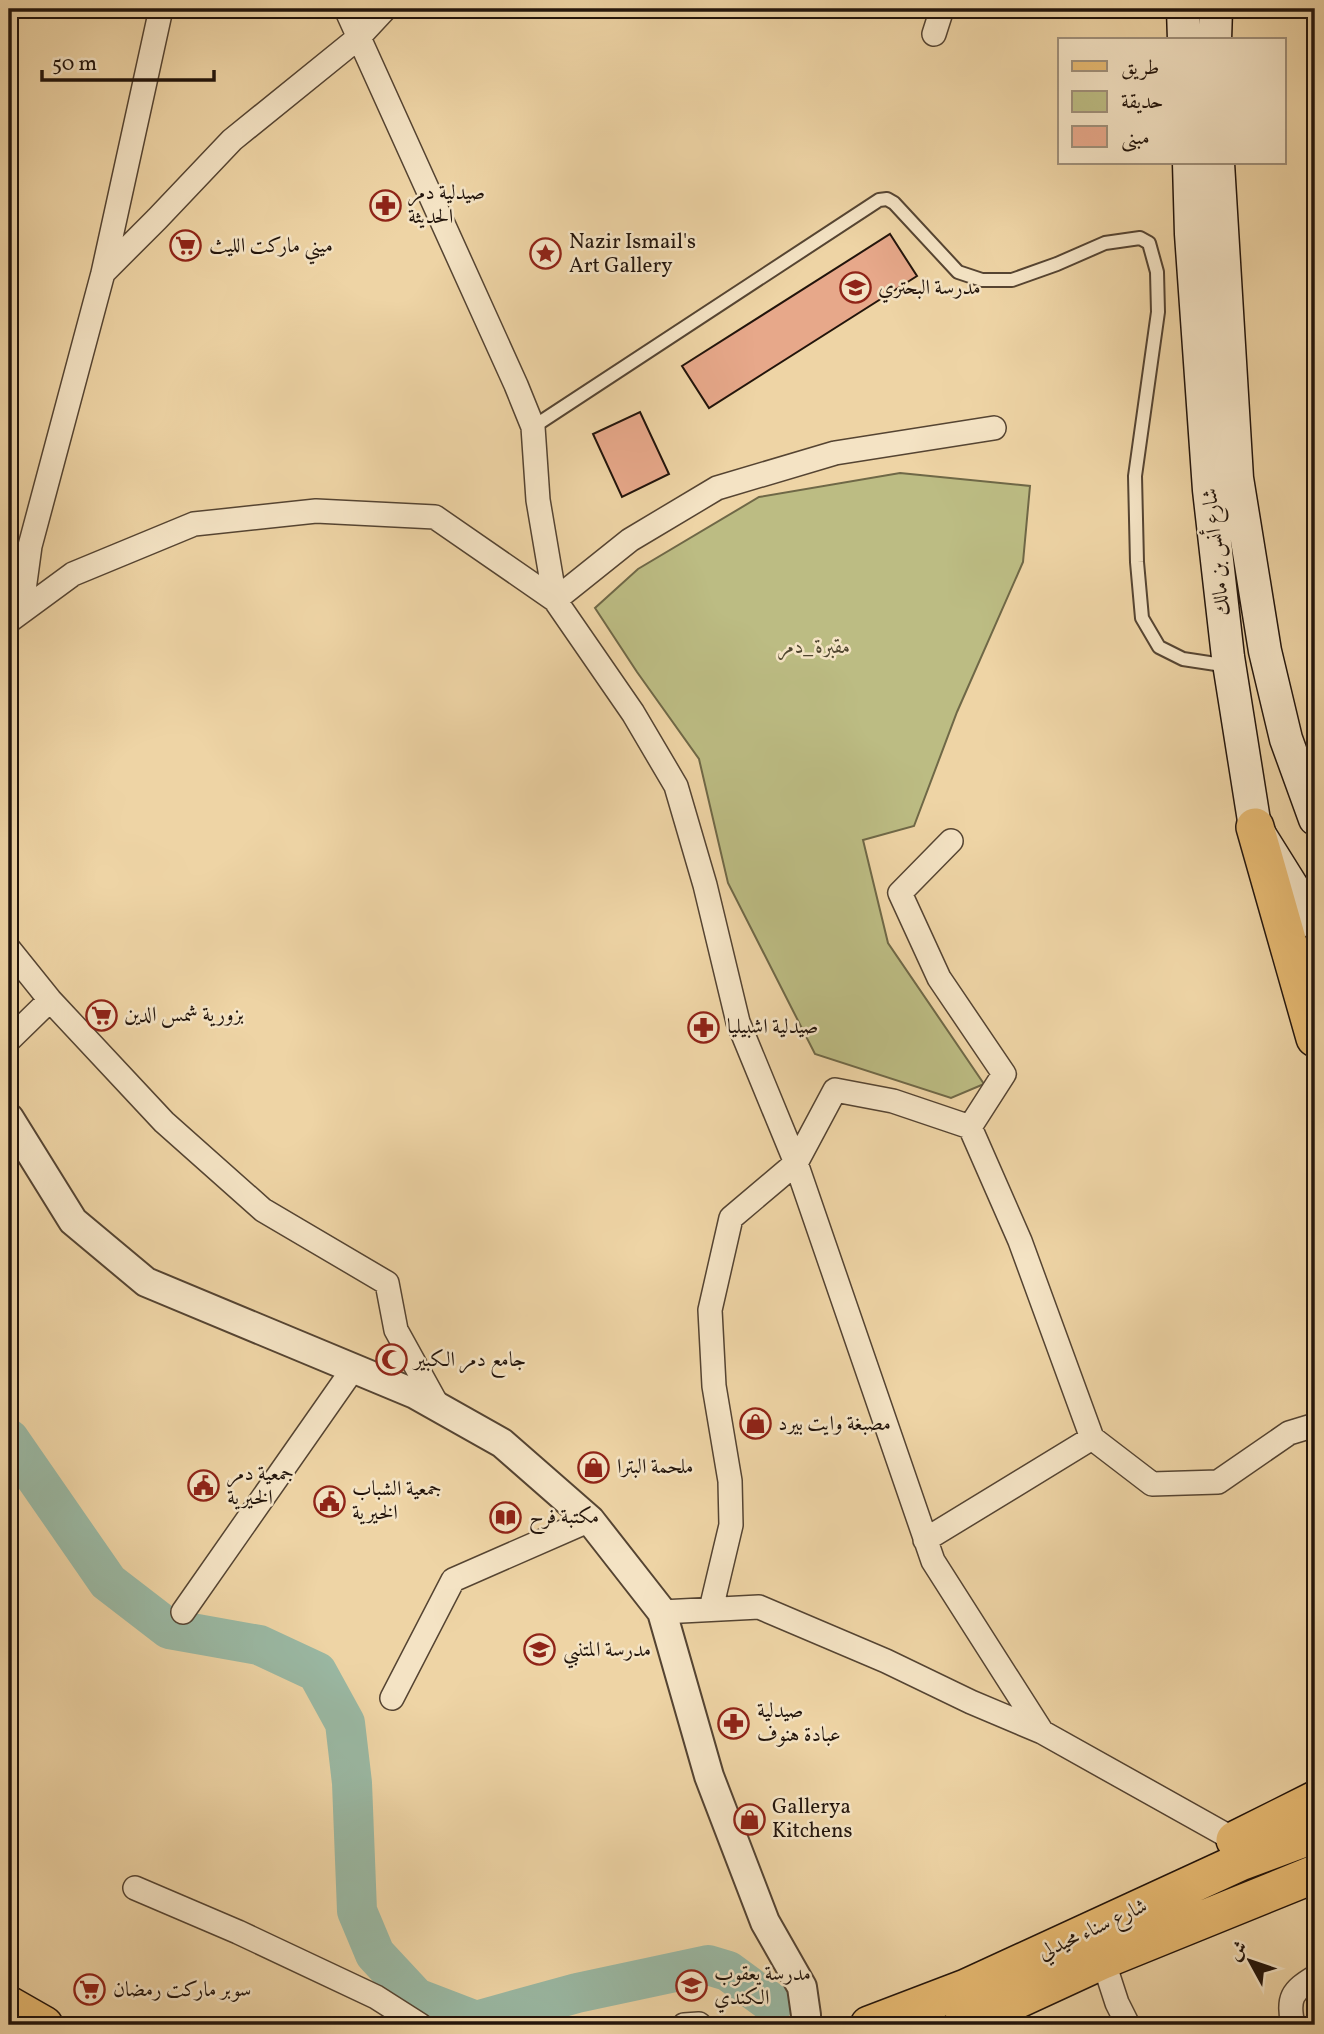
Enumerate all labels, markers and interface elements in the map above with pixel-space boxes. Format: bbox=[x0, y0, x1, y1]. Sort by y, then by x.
scale bar bbox=[42, 38, 214, 82]
legend bbox=[1058, 38, 1286, 164]
text: 50 m bbox=[52, 50, 97, 79]
text: طريق bbox=[1121, 54, 1159, 83]
text: حديقة bbox=[1121, 88, 1164, 117]
text: مبنى bbox=[1121, 124, 1150, 153]
place label: صيدلية دمر الحديثة bbox=[408, 179, 485, 232]
pharmacy icon: صيدلية دمر الحديثة bbox=[368, 188, 402, 222]
place label: Nazir Ismail's Art Gallery bbox=[569, 228, 696, 281]
supermarket icon: ميني ماركت الليث bbox=[169, 229, 203, 263]
place label: ميني ماركت الليث bbox=[209, 232, 333, 265]
place icon: Nazir Ismail's Art Gallery bbox=[529, 237, 563, 271]
school or university icon: مدرسة البحتري bbox=[838, 271, 872, 305]
place label: مدرسة البحتري bbox=[878, 274, 981, 303]
street label: شارع أنس بن مالك bbox=[1194, 486, 1240, 618]
park label: مقبرة_دمر bbox=[777, 633, 851, 662]
supermarket icon: بزورية شمس الدين bbox=[84, 998, 118, 1032]
place label: بزورية شمس الدين bbox=[124, 1001, 244, 1030]
pharmacy icon: صيدلية اشبيليا bbox=[687, 1010, 721, 1044]
place label: صيدلية اشبيليا bbox=[727, 1013, 818, 1042]
mosque icon: جامع دمر الكبير bbox=[374, 1343, 408, 1377]
place label: جامع دمر الكبير bbox=[412, 1346, 526, 1378]
shop icon: مصبغة وايت بيرد bbox=[738, 1407, 772, 1441]
place label: مصبغة وايت بيرد bbox=[778, 1410, 891, 1439]
shop icon: ملحمة البترا bbox=[577, 1450, 611, 1484]
place label: ملحمة البترا bbox=[617, 1453, 693, 1482]
place label: جمعية دمر الخيرية bbox=[227, 1460, 294, 1513]
public building icon: جمعية دمر الخيرية bbox=[187, 1469, 221, 1503]
place label: جمعية الشباب الخيرية bbox=[352, 1475, 442, 1528]
public building icon: جمعية الشباب الخيرية bbox=[312, 1484, 346, 1518]
library icon: مكتبة فرح bbox=[489, 1500, 523, 1534]
place label: مكتبة فرح bbox=[529, 1503, 599, 1535]
school or university icon: مدرسة المتنبي bbox=[523, 1633, 557, 1667]
place label: مدرسة المتنبي bbox=[563, 1636, 651, 1669]
place label: صيدلية عبادة هنوف bbox=[757, 1697, 841, 1750]
pharmacy icon: صيدلية عبادة هنوف bbox=[717, 1706, 751, 1740]
place label: Gallerya Kitchens bbox=[772, 1793, 853, 1846]
shop icon: Gallerya Kitchens bbox=[732, 1802, 766, 1836]
street label: شارع سناء محيدلي bbox=[1034, 1892, 1153, 1970]
north arrow bbox=[1216, 1926, 1286, 1996]
text: ش bbox=[1222, 1936, 1255, 1967]
place label: مدرسة يعقوب الكندي bbox=[714, 1960, 811, 2013]
school or university icon: مدرسة يعقوب الكندي bbox=[674, 1969, 708, 2003]
supermarket icon: سوبر ماركت رمضان bbox=[73, 1973, 107, 2007]
place label: سوبر ماركت رمضان bbox=[113, 1976, 252, 2005]

